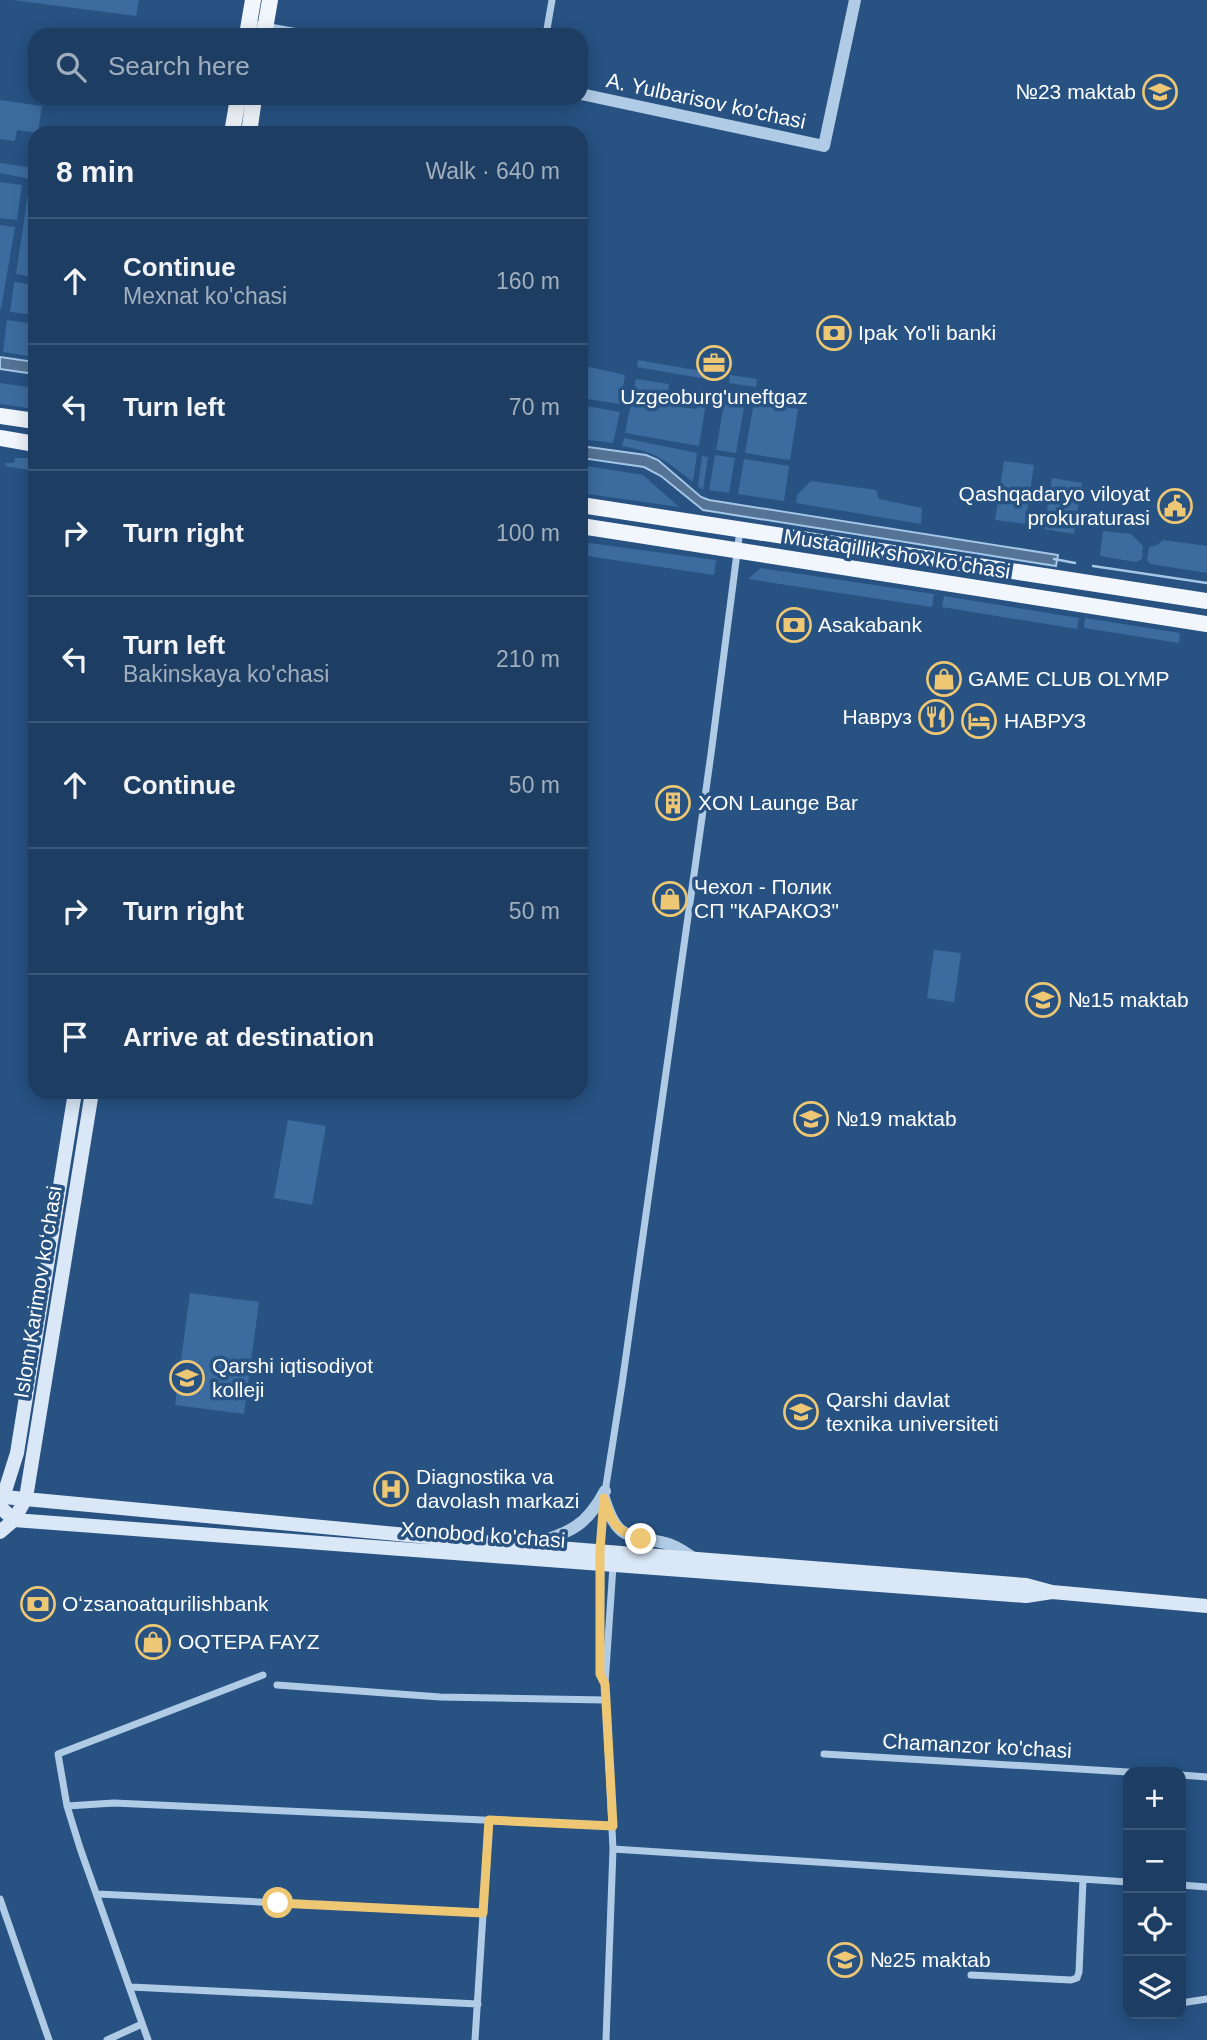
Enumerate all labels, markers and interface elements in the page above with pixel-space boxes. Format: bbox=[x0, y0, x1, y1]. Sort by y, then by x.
search box bbox=[28, 28, 588, 105]
icon: search bbox=[52, 48, 90, 86]
text: Search here bbox=[108, 51, 250, 81]
street label: A. Yulbarisov ko'chasi bbox=[604, 68, 808, 133]
school or university icon: №23 maktab bbox=[1141, 73, 1179, 111]
place label: №23 maktab bbox=[1015, 80, 1136, 103]
text: 8 min bbox=[56, 155, 134, 188]
text: Walk · 640 m bbox=[425, 158, 560, 184]
text: Continue bbox=[123, 252, 236, 282]
icon: ahead bbox=[56, 262, 94, 300]
text: 160 m bbox=[496, 268, 560, 294]
text: Mexnat ko'chasi bbox=[123, 283, 287, 309]
bank icon: Ipak Yo'li banki bbox=[815, 314, 853, 352]
place label: Ipak Yo'li banki bbox=[858, 321, 996, 344]
office icon: Uzgeoburg'uneftgaz bbox=[695, 344, 733, 382]
place label: Uzgeoburg'uneftgaz bbox=[620, 385, 808, 408]
icon: left bbox=[56, 388, 94, 426]
text: Turn left bbox=[123, 392, 225, 422]
text: 70 m bbox=[509, 394, 560, 420]
place label: Qashqadaryo viloyat prokuraturasi bbox=[959, 482, 1150, 529]
public building icon: Qashqadaryo viloyat prokuraturasi bbox=[1156, 487, 1194, 525]
icon: right bbox=[56, 514, 94, 552]
text: Turn right bbox=[123, 518, 244, 548]
text: 100 m bbox=[496, 520, 560, 546]
street label: Mustaqillik shox ko'chasi bbox=[782, 524, 1012, 583]
bank icon: Asakabank bbox=[775, 606, 813, 644]
place label: Asakabank bbox=[818, 613, 922, 636]
text: Turn left bbox=[123, 630, 225, 660]
icon: left bbox=[56, 640, 94, 678]
text: 210 m bbox=[496, 646, 560, 672]
shop icon: GAME CLUB OLYMP bbox=[925, 660, 963, 698]
text: Bakinskaya ko'chasi bbox=[123, 661, 329, 687]
place label: GAME CLUB OLYMP bbox=[968, 667, 1170, 690]
restaurant icon: Навруз bbox=[917, 698, 955, 736]
hotel icon: НАВРУЗ bbox=[960, 702, 998, 740]
place label: Навруз bbox=[842, 705, 912, 728]
place label: НАВРУЗ bbox=[1004, 709, 1086, 732]
icon: ahead bbox=[56, 766, 94, 804]
text: Continue bbox=[123, 770, 236, 800]
text: 50 m bbox=[509, 772, 560, 798]
building icon: XON Launge Bar bbox=[654, 784, 692, 822]
place label: XON Launge Bar bbox=[698, 791, 858, 814]
place label: Чехол - Полик СП "КАРАКОЗ" bbox=[694, 875, 839, 922]
shop icon: Чехол - Полик СП "КАРАКОЗ" bbox=[651, 880, 689, 918]
icon: right bbox=[56, 892, 94, 930]
text: Turn right bbox=[123, 896, 244, 926]
text: 50 m bbox=[509, 898, 560, 924]
school or university icon: №15 maktab bbox=[1024, 981, 1062, 1019]
place label: №15 maktab bbox=[1068, 988, 1189, 1011]
icon: arrive bbox=[56, 1018, 94, 1056]
text: Arrive at destination bbox=[123, 1022, 374, 1052]
school or university icon: №19 maktab bbox=[792, 1100, 830, 1138]
place label: №19 maktab bbox=[836, 1107, 957, 1130]
street label: Islom Karimov ko‘chasi bbox=[9, 1184, 66, 1400]
place label: Qarshi iqtisodiyot kolleji bbox=[212, 1354, 373, 1401]
school or university icon: Qarshi iqtisodiyot kolleji bbox=[168, 1359, 206, 1397]
place label: Qarshi davlat texnika universiteti bbox=[826, 1388, 999, 1435]
school or university icon: Qarshi davlat texnika universiteti bbox=[782, 1393, 820, 1431]
place label: Diagnostika va davolash markazi bbox=[416, 1465, 579, 1512]
hospital icon: Diagnostika va davolash markazi bbox=[372, 1470, 410, 1508]
street label: Xonobod ko'chasi bbox=[400, 1517, 566, 1552]
route end bbox=[625, 1523, 656, 1554]
bank icon: Oʻzsanoatqurilishbank bbox=[19, 1585, 57, 1623]
place label: Oʻzsanoatqurilishbank bbox=[62, 1592, 269, 1615]
shop icon: OQTEPA FAYZ bbox=[134, 1623, 172, 1661]
place label: OQTEPA FAYZ bbox=[178, 1630, 320, 1653]
street label: Chamanzor ko'chasi bbox=[882, 1729, 1072, 1762]
map controls bbox=[1123, 1767, 1186, 2019]
button: + bbox=[1123, 1767, 1186, 1830]
button: − bbox=[1123, 1830, 1186, 1893]
route start bbox=[262, 1887, 293, 1918]
button: locate bbox=[1123, 1893, 1186, 1956]
school or university icon: №25 maktab bbox=[826, 1941, 864, 1979]
place label: №25 maktab bbox=[870, 1948, 991, 1971]
button: layers bbox=[1123, 1956, 1186, 2019]

